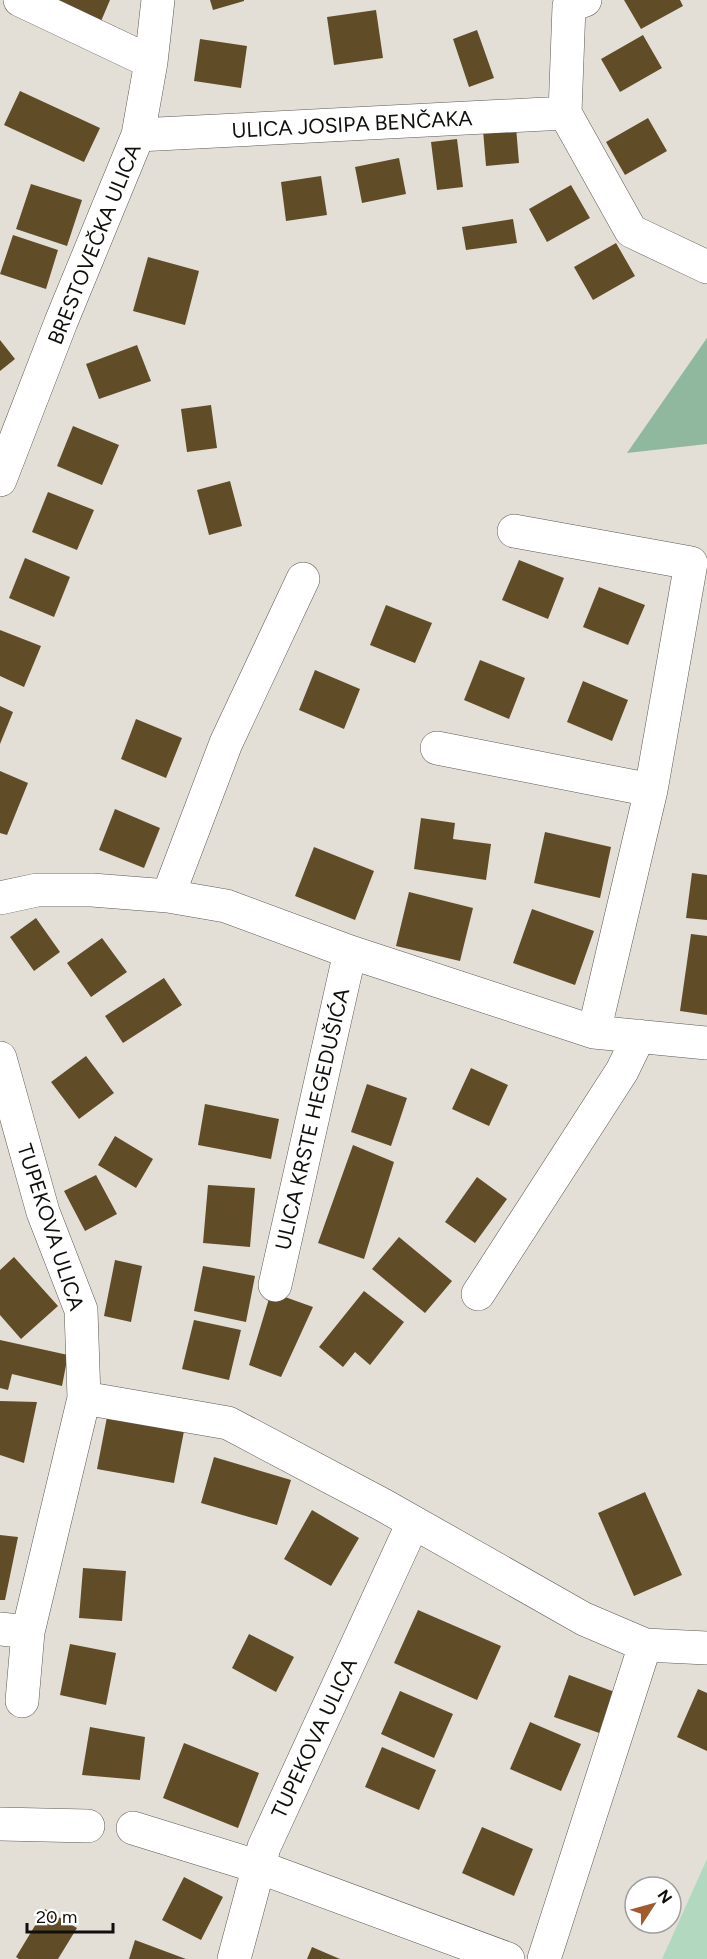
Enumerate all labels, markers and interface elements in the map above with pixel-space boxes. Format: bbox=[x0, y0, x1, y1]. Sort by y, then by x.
street label: ULICA JOSIPA BENČAKA bbox=[231, 105, 473, 143]
street label: BRESTOVEČKA ULICA bbox=[42, 140, 146, 348]
street label: ULICA KRSTE HEGEDUŠIĆA bbox=[270, 986, 354, 1252]
street label: TUPEKOVA ULICA bbox=[12, 1140, 90, 1314]
street label: TUPEKOVA ULICA bbox=[266, 1654, 362, 1822]
north arrow bbox=[623, 1875, 683, 1935]
text: N bbox=[653, 1886, 676, 1907]
scale bar bbox=[27, 1896, 112, 1934]
text: 20 m bbox=[36, 1906, 77, 1928]

